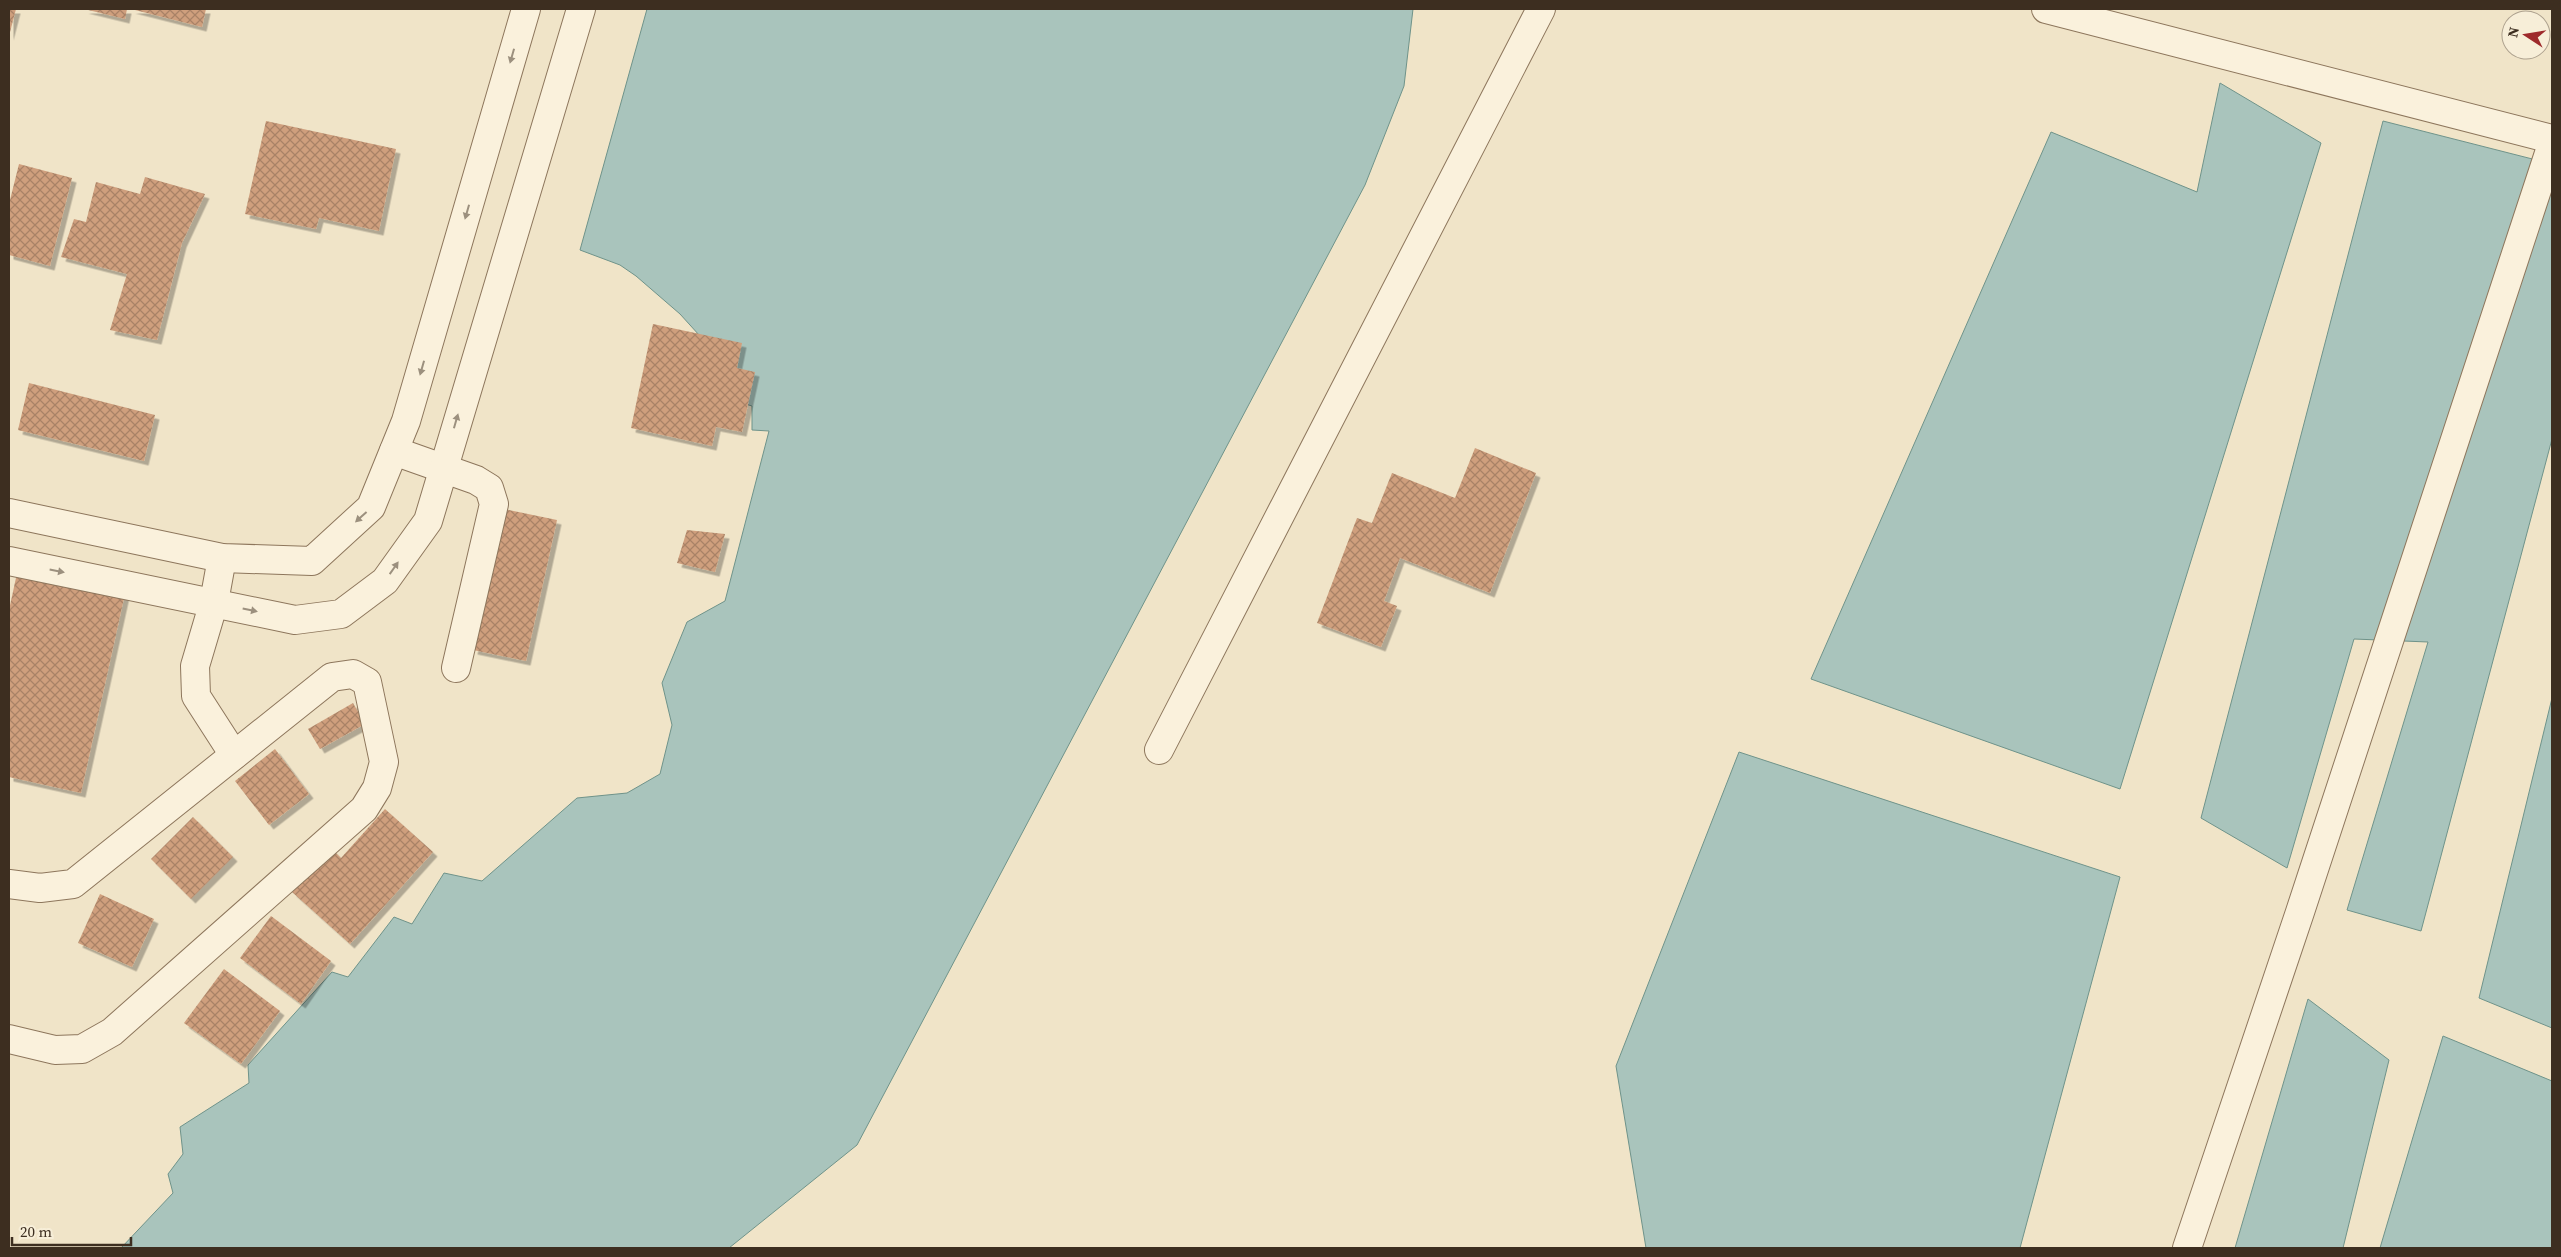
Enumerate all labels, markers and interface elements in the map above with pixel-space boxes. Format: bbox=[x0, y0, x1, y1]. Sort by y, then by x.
north arrow bbox=[2501, 10, 2551, 60]
text: N bbox=[2502, 25, 2524, 39]
one-way arrow bbox=[508, 48, 516, 63]
one-way arrow bbox=[463, 204, 471, 219]
one-way arrow bbox=[417, 360, 425, 375]
one-way arrow bbox=[452, 413, 460, 428]
one-way arrow bbox=[354, 511, 367, 522]
one-way arrow bbox=[389, 562, 399, 575]
one-way arrow bbox=[49, 567, 64, 575]
one-way arrow bbox=[243, 606, 258, 614]
scale bar bbox=[12, 1214, 131, 1246]
text: 20 m bbox=[20, 1221, 52, 1242]

